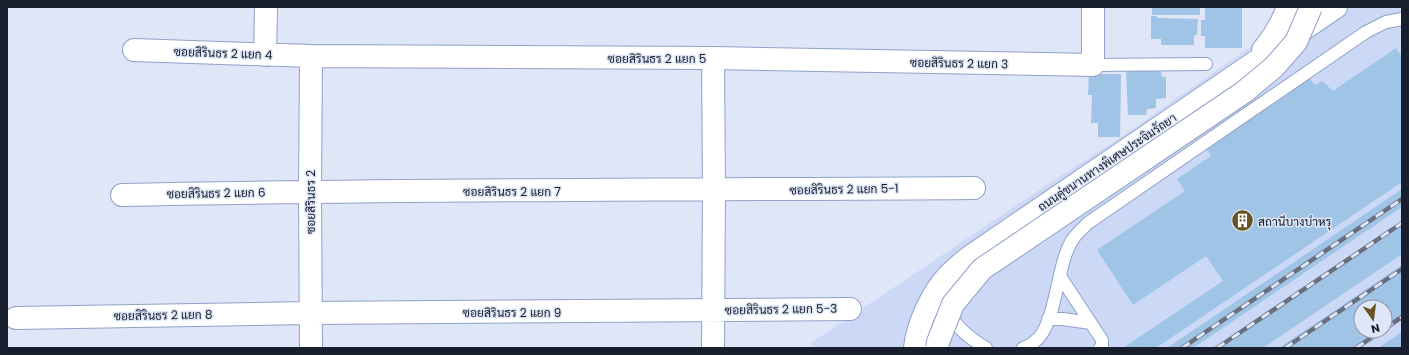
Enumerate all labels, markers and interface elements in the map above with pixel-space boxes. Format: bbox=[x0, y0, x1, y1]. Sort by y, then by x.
street label: ซอยสิรินธร 2 แยก 4 bbox=[173, 43, 273, 63]
street label: ซอยสิรินธร 2 แยก 5 bbox=[608, 50, 706, 67]
street label: ซอยสิรินธร 2 แยก 3 bbox=[910, 54, 1008, 72]
street label: ถนนคู่ขนานทางพิเศษประจิมรัถยา bbox=[1034, 109, 1180, 215]
street label: ซอยสิรินธร 2 bbox=[302, 170, 319, 234]
street label: ซอยสิรินธร 2 แยก 5-1 bbox=[789, 180, 899, 198]
street label: ซอยสิรินธร 2 แยก 7 bbox=[463, 183, 561, 200]
street label: ซอยสิรินธร 2 แยก 6 bbox=[166, 184, 266, 202]
building icon: สถานีบางบำหรุ bbox=[1230, 208, 1256, 234]
place label: สถานีบางบำหรุ bbox=[1258, 213, 1332, 231]
north arrow bbox=[1353, 299, 1393, 339]
street label: ซอยสิรินธร 2 แยก 5-3 bbox=[725, 300, 837, 318]
street label: ซอยสิรินธร 2 แยก 9 bbox=[463, 304, 561, 321]
street label: ซอยสิรินธร 2 แยก 8 bbox=[113, 306, 213, 324]
text: N bbox=[1369, 320, 1381, 337]

